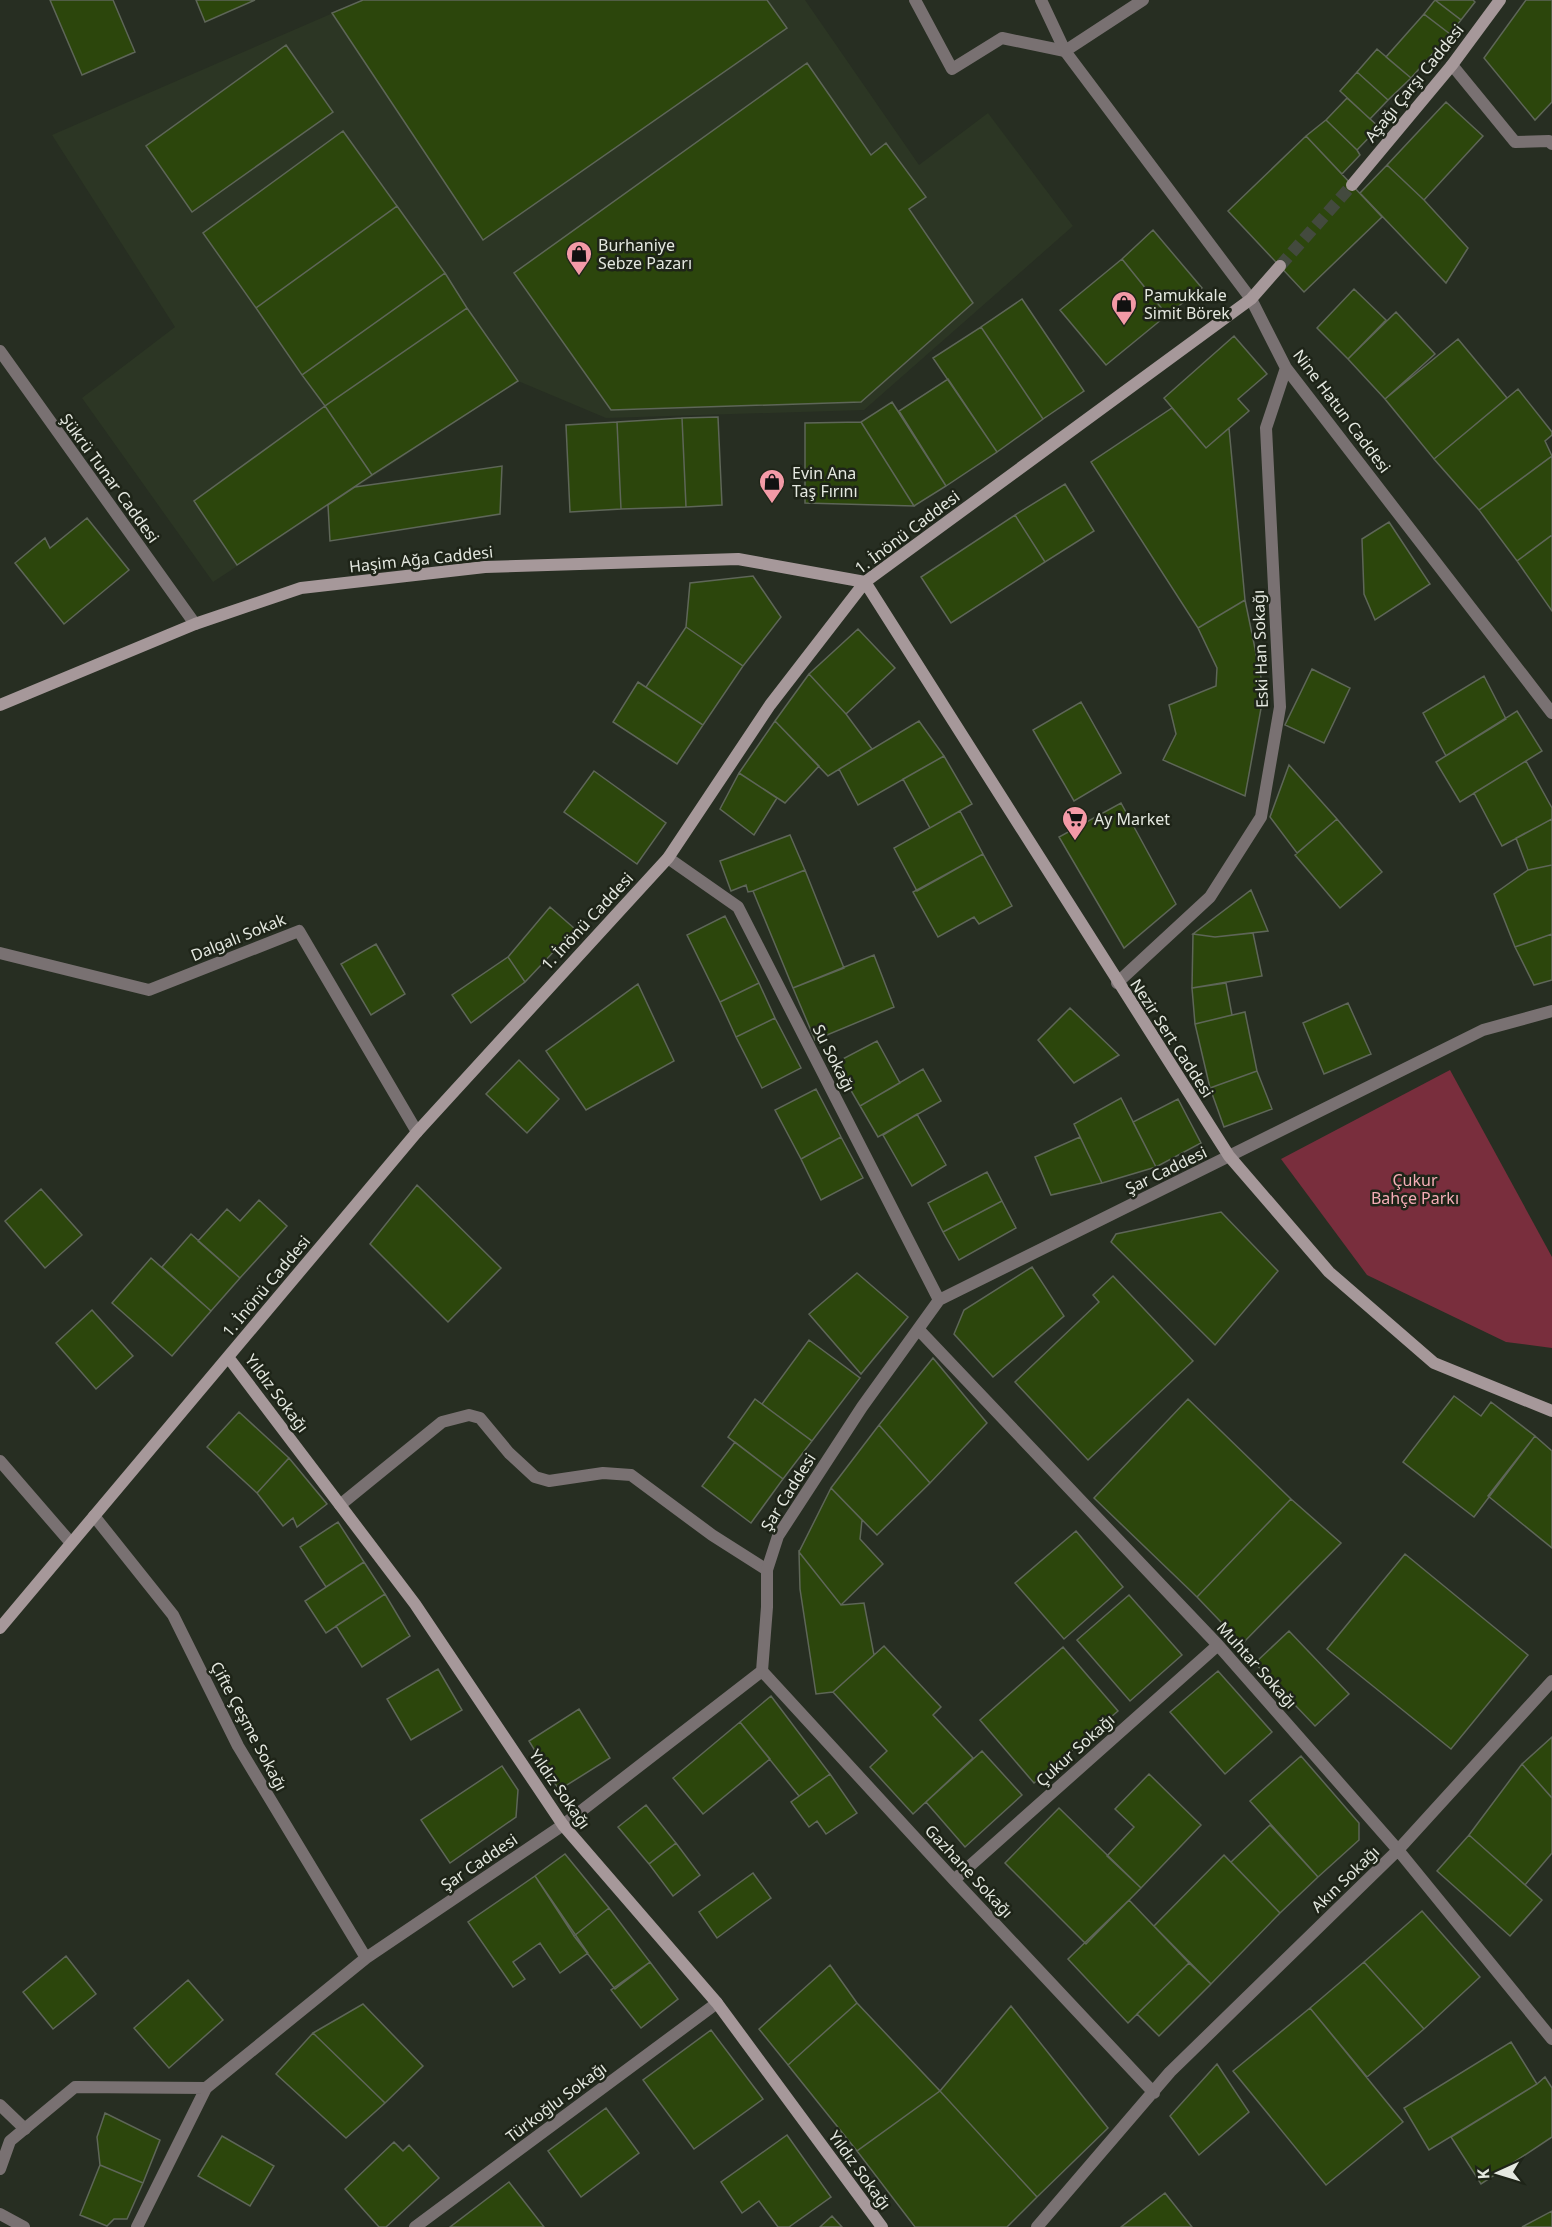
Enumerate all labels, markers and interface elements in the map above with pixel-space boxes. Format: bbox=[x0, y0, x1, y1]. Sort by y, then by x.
street label: Aşağı Çarşı Caddesi bbox=[1359, 19, 1469, 147]
place label: Burhaniye Sebze Pazarı bbox=[598, 234, 692, 274]
shop icon: Burhaniye Sebze Pazarı bbox=[564, 239, 594, 277]
place label: Pamukkale Simit Börek bbox=[1144, 284, 1230, 324]
shop icon: Pamukkale Simit Börek bbox=[1109, 289, 1139, 327]
street label: Nine Hatun Caddesi bbox=[1288, 345, 1396, 477]
street label: Şükrü Tunar Caddesi bbox=[56, 409, 164, 547]
place label: Evin Ana Taş Fırını bbox=[792, 462, 858, 502]
shop icon: Evin Ana Taş Fırını bbox=[757, 467, 787, 505]
street label: 1. İnönü Caddesi bbox=[850, 485, 964, 579]
street label: Haşim Ağa Caddesi bbox=[348, 541, 494, 577]
street label: Eski Han Sokağı bbox=[1247, 590, 1273, 708]
supermarket icon: Ay Market bbox=[1060, 804, 1090, 842]
place label: Ay Market bbox=[1094, 808, 1170, 830]
street label: 1. İnönü Caddesi bbox=[536, 867, 638, 975]
street label: Dalgalı Sokak bbox=[187, 908, 289, 966]
street label: Nezir Sert Caddesi bbox=[1125, 974, 1219, 1102]
street label: Su Sokağı bbox=[808, 1021, 860, 1095]
street label: Şar Caddesi bbox=[1122, 1141, 1210, 1199]
park label: Çukur Bahçe Parkı bbox=[1371, 1169, 1459, 1209]
street label: 1. İnönü Caddesi bbox=[217, 1231, 315, 1341]
street label: Yıldız Sokağı bbox=[240, 1349, 314, 1437]
street label: Şar Caddesi bbox=[755, 1449, 821, 1535]
street label: Muhtar Sokağı bbox=[1212, 1617, 1302, 1713]
street label: Çifte Çeşme Sokağı bbox=[206, 1657, 292, 1795]
street label: Çukur Sokağı bbox=[1031, 1709, 1119, 1791]
street label: Yıldız Sokağı bbox=[524, 1745, 596, 1833]
street label: Gazhane Sokağı bbox=[920, 1820, 1018, 1922]
street label: Şar Caddesi bbox=[436, 1828, 522, 1896]
street label: Akın Sokağı bbox=[1306, 1841, 1384, 1917]
street label: Türkoğlu Sokağı bbox=[501, 2057, 611, 2147]
street label: Yıldız Sokağı bbox=[824, 2126, 896, 2214]
north arrow bbox=[1468, 2143, 1528, 2203]
text: K bbox=[1472, 2168, 1494, 2180]

